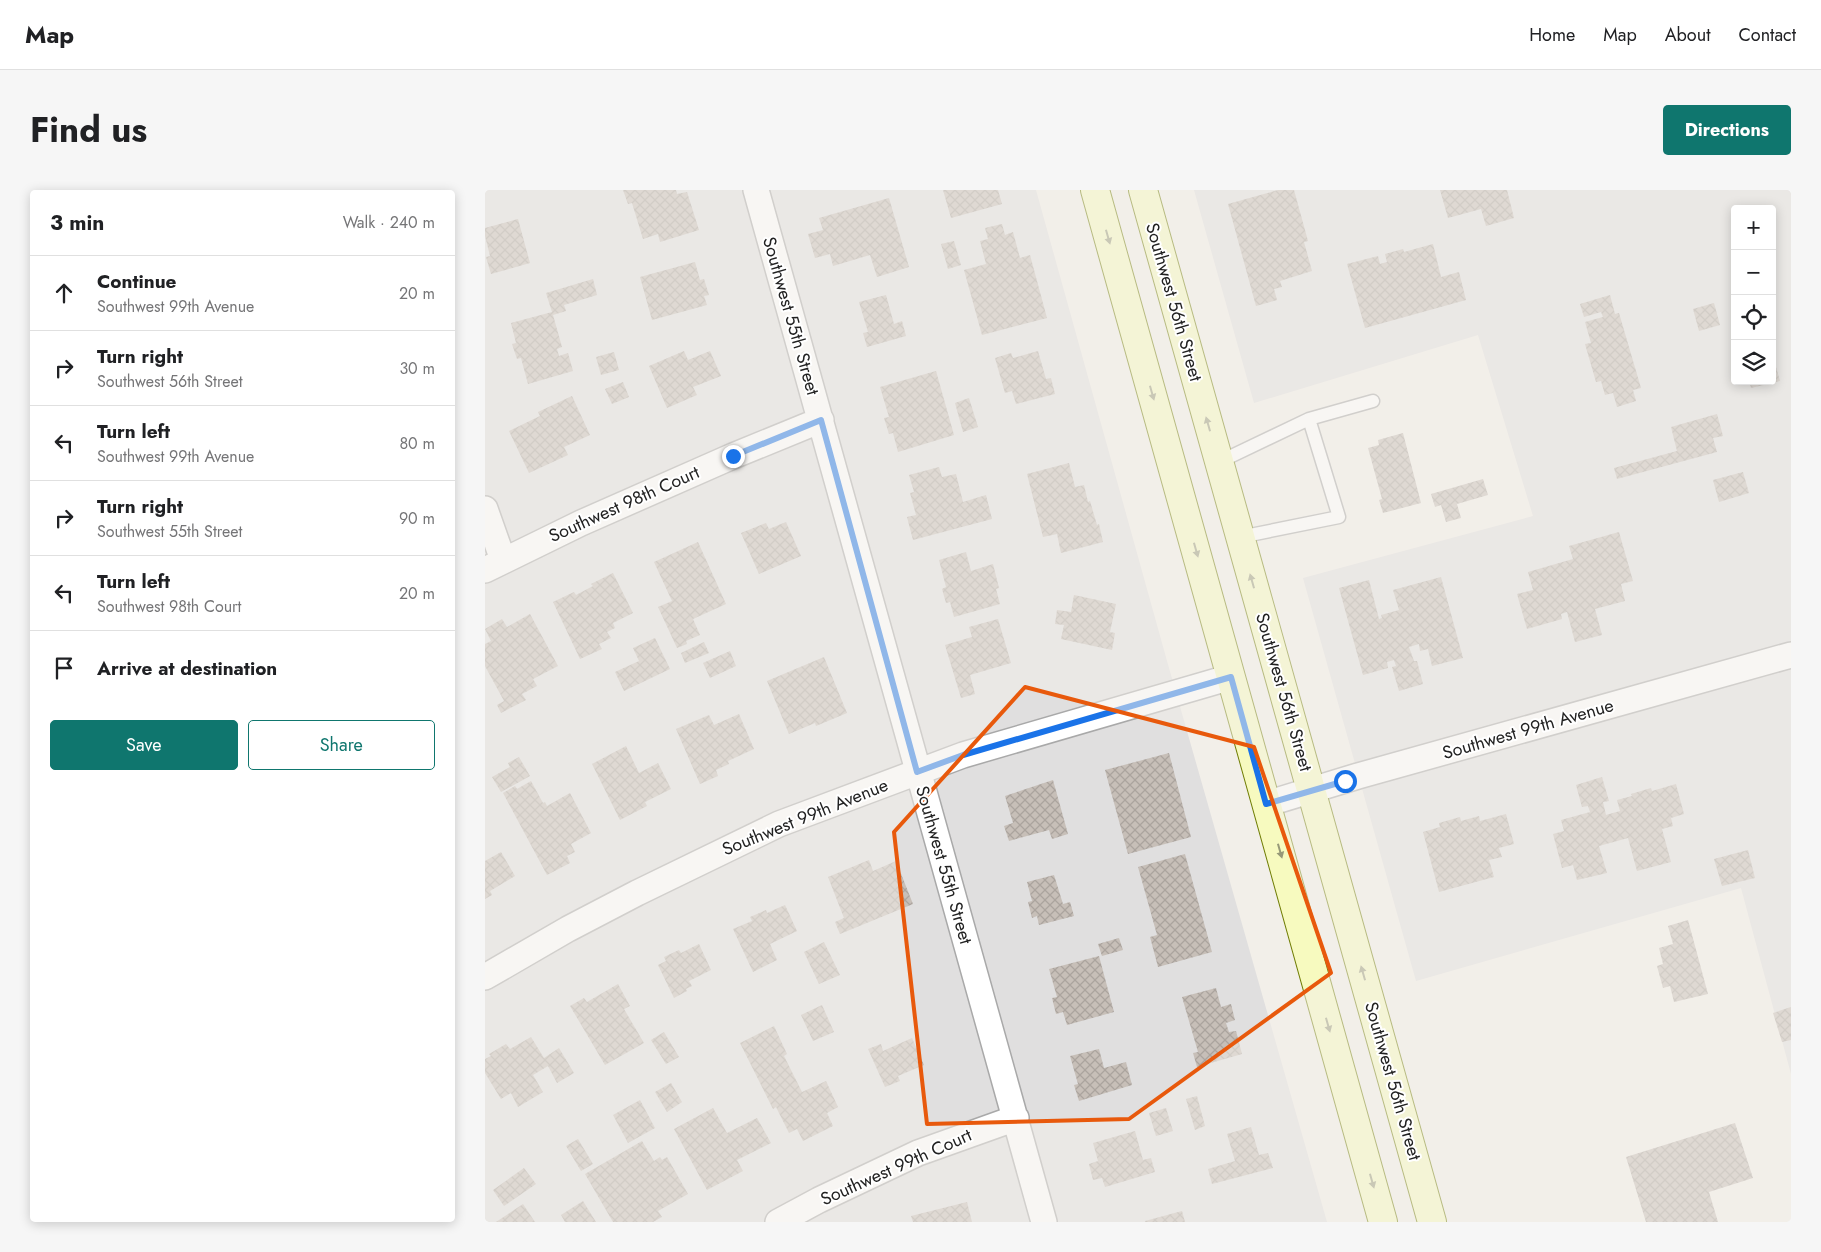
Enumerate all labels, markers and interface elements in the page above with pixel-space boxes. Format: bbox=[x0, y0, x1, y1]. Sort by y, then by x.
text: Map bbox=[25, 17, 74, 52]
text: Home bbox=[1529, 22, 1575, 48]
text: Map bbox=[1603, 22, 1637, 48]
text: About bbox=[1665, 22, 1710, 48]
text: Contact bbox=[1738, 22, 1796, 48]
text: Find us bbox=[30, 105, 147, 155]
button: Directions bbox=[1663, 105, 1791, 155]
map controls bbox=[1731, 205, 1776, 385]
button: + bbox=[1731, 205, 1776, 250]
text: 3 min bbox=[50, 208, 104, 238]
text: Walk · 240 m bbox=[343, 211, 435, 234]
street label: Southwest 56th Street bbox=[1139, 220, 1209, 385]
one-way arrow bbox=[1104, 230, 1112, 245]
street label: Southwest 55th Street bbox=[756, 234, 826, 399]
button: − bbox=[1731, 250, 1776, 295]
text: Continue bbox=[97, 268, 176, 295]
icon: ahead bbox=[50, 279, 78, 307]
text: 20 m bbox=[399, 282, 435, 305]
text: Southwest 99th Avenue bbox=[97, 295, 254, 318]
button: locate bbox=[1731, 295, 1776, 340]
button: layers bbox=[1731, 340, 1776, 385]
text: Turn right bbox=[97, 343, 183, 370]
icon: right bbox=[50, 354, 78, 382]
text: 30 m bbox=[399, 357, 435, 380]
text: Southwest 56th Street bbox=[97, 370, 243, 393]
one-way arrow bbox=[1148, 386, 1156, 401]
one-way arrow bbox=[1204, 417, 1212, 432]
text: Turn left bbox=[97, 418, 170, 445]
icon: left bbox=[50, 429, 78, 457]
text: 80 m bbox=[399, 432, 435, 455]
text: Southwest 99th Avenue bbox=[97, 445, 254, 468]
route end bbox=[722, 445, 745, 468]
street label: Southwest 98th Court bbox=[544, 459, 704, 549]
text: Turn right bbox=[97, 493, 183, 520]
icon: right bbox=[50, 504, 78, 532]
text: 90 m bbox=[399, 507, 435, 530]
text: Southwest 55th Street bbox=[97, 520, 242, 543]
one-way arrow bbox=[1192, 542, 1200, 557]
text: Turn left bbox=[97, 568, 170, 595]
one-way arrow bbox=[1248, 573, 1256, 588]
icon: left bbox=[50, 579, 78, 607]
text: 20 m bbox=[399, 582, 435, 605]
text: Southwest 98th Court bbox=[97, 595, 241, 618]
street label: Southwest 56th Street bbox=[1249, 610, 1319, 775]
icon: arrive bbox=[50, 654, 78, 682]
text: Arrive at destination bbox=[97, 655, 277, 682]
street label: Southwest 99th Avenue bbox=[1439, 692, 1617, 766]
button: Save bbox=[50, 720, 238, 770]
button: Share bbox=[248, 720, 435, 770]
route start bbox=[1334, 770, 1357, 793]
street label: Southwest 99th Avenue bbox=[718, 772, 892, 862]
street label: Southwest 55th Street bbox=[909, 783, 979, 948]
one-way arrow bbox=[1276, 844, 1284, 859]
one-way arrow bbox=[1358, 965, 1366, 980]
street label: Southwest 56th Street bbox=[1358, 999, 1428, 1164]
one-way arrow bbox=[1324, 1017, 1332, 1032]
street label: Southwest 99th Court bbox=[816, 1122, 976, 1212]
one-way arrow bbox=[1368, 1174, 1376, 1189]

